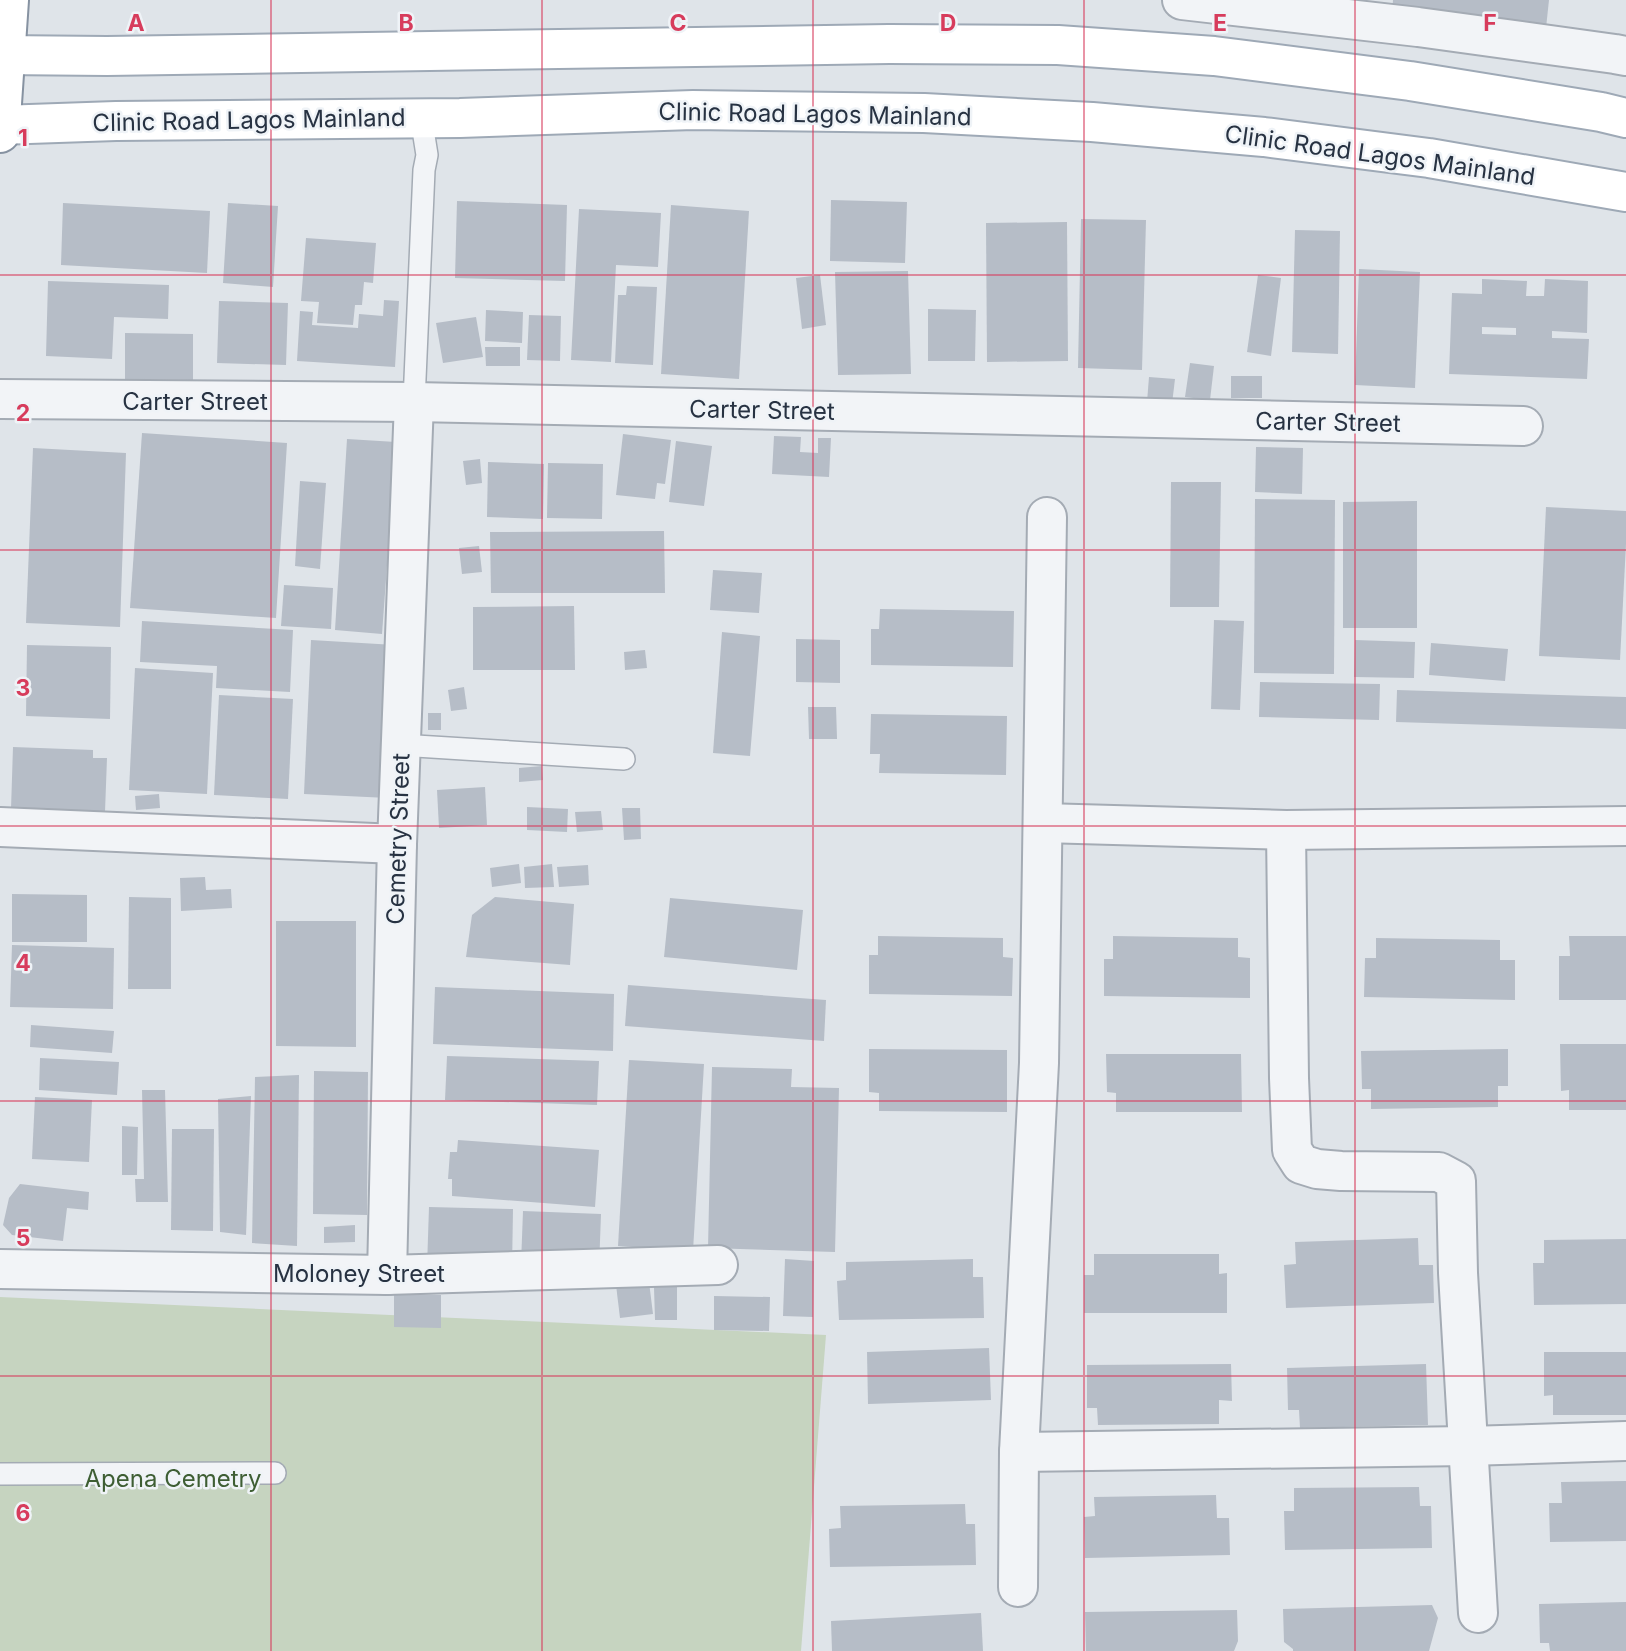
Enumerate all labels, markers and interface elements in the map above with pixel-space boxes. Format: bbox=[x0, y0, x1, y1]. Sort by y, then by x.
text: A bbox=[127, 9, 145, 37]
text: B bbox=[398, 9, 414, 37]
text: C bbox=[669, 9, 687, 37]
text: D bbox=[940, 9, 956, 37]
text: E bbox=[1213, 9, 1227, 37]
text: F bbox=[1483, 9, 1497, 37]
street label: Clinic Road Lagos Mainland bbox=[658, 97, 972, 131]
street label: Clinic Road Lagos Mainland bbox=[92, 103, 406, 137]
street label: Clinic Road Lagos Mainland bbox=[1223, 119, 1537, 191]
text: 1 bbox=[18, 124, 28, 152]
street label: Carter Street bbox=[122, 387, 268, 416]
street label: Carter Street bbox=[689, 394, 835, 426]
text: 2 bbox=[16, 399, 30, 427]
street label: Carter Street bbox=[1255, 406, 1401, 438]
text: 3 bbox=[16, 674, 30, 702]
street label: Cemetry Street bbox=[381, 753, 415, 925]
text: 4 bbox=[15, 949, 31, 977]
text: 5 bbox=[16, 1224, 30, 1252]
street label: Moloney Street bbox=[273, 1259, 445, 1288]
park label: Apena Cemetry bbox=[85, 1464, 261, 1493]
text: 6 bbox=[16, 1499, 30, 1527]

